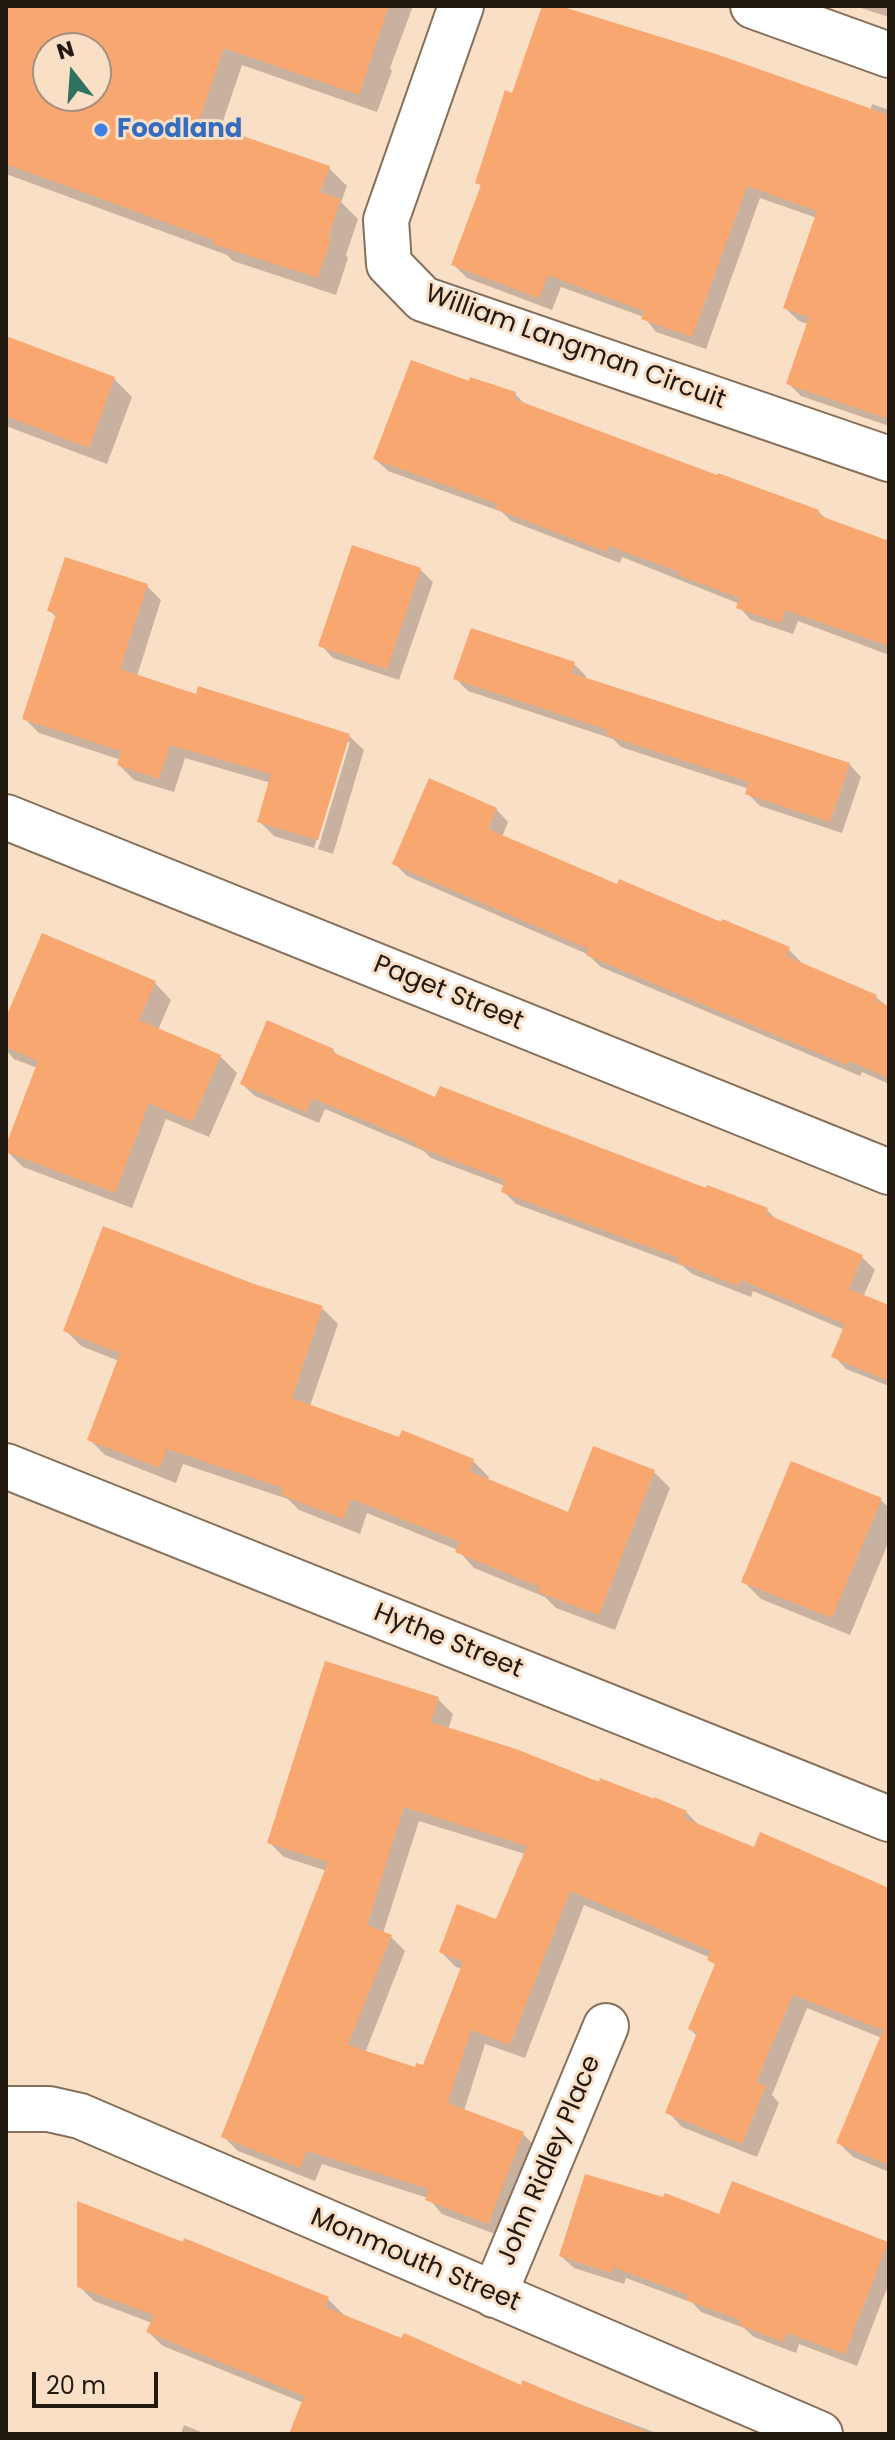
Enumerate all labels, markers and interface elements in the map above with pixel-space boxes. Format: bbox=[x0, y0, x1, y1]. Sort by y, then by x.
north arrow bbox=[32, 32, 112, 112]
text: N bbox=[53, 33, 78, 68]
place label: Foodland bbox=[117, 114, 243, 146]
marker: Foodland bbox=[92, 121, 110, 139]
street label: William Langman Circuit bbox=[420, 279, 730, 417]
street label: Paget Street bbox=[369, 950, 527, 1038]
street label: Hythe Street bbox=[369, 1598, 527, 1686]
street label: John Ridley Place bbox=[492, 2051, 608, 2271]
street label: Monmouth Street bbox=[305, 2203, 525, 2319]
scale bar bbox=[36, 2356, 162, 2406]
text: 20 m bbox=[46, 2369, 106, 2402]

